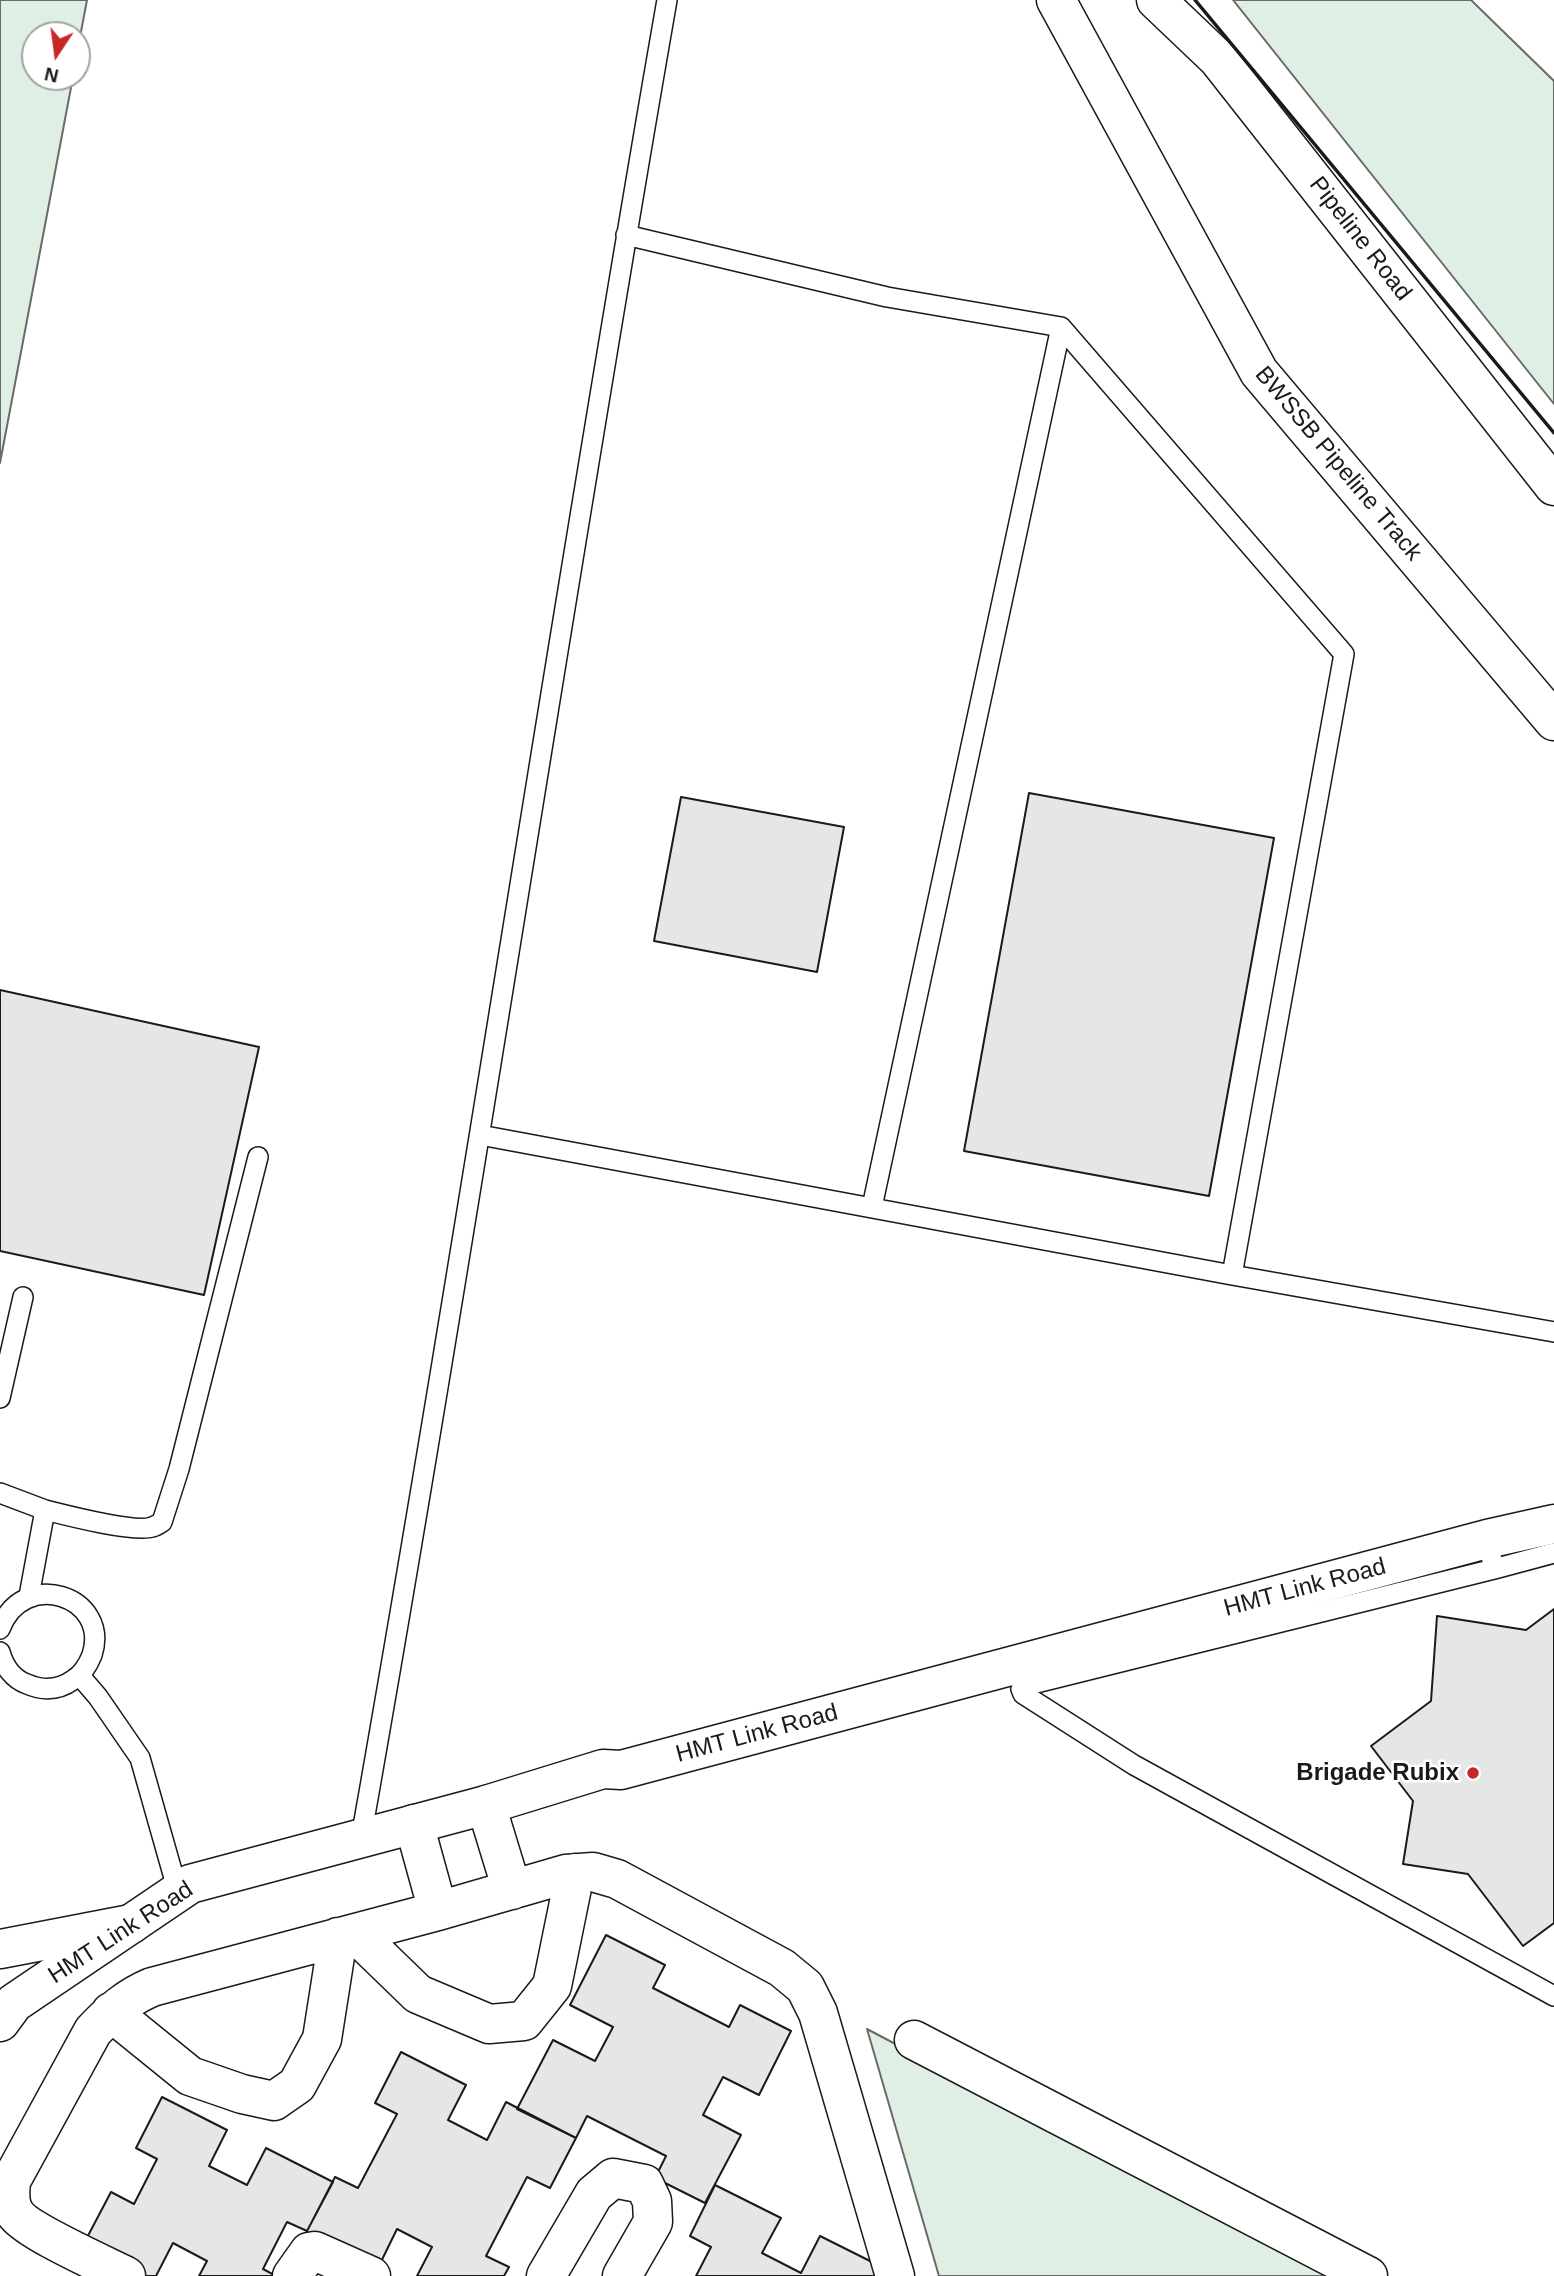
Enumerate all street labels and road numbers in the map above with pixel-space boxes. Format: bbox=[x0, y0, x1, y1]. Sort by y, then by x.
street label: Pipeline Road bbox=[1303, 171, 1417, 307]
street label: BWSSB Pipeline Track bbox=[1248, 361, 1428, 567]
street label: HMT Link Road bbox=[1221, 1553, 1389, 1623]
street label: HMT Link Road bbox=[673, 1699, 841, 1769]
street label: HMT Link Road bbox=[43, 1876, 199, 1990]

